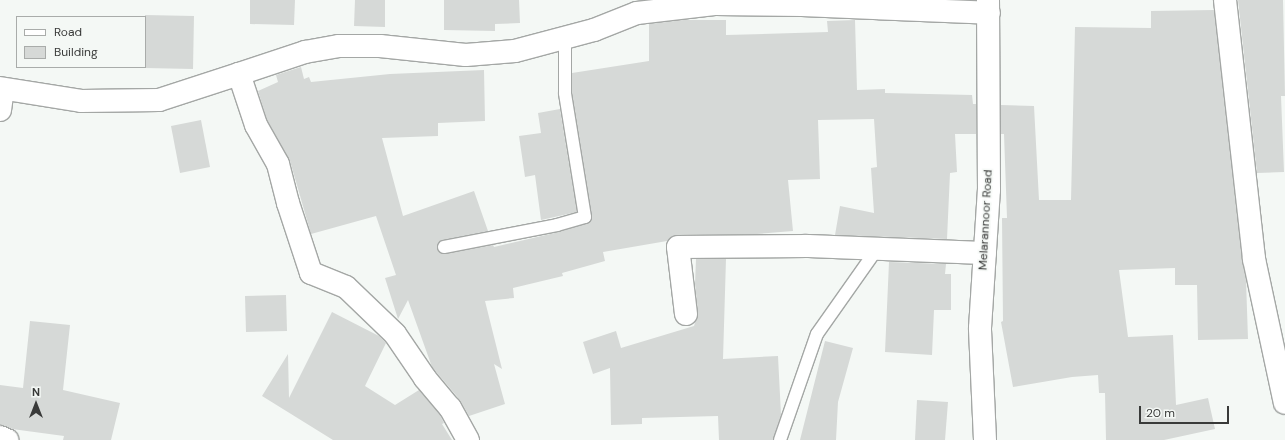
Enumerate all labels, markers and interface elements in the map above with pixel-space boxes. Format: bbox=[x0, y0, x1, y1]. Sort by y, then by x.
legend bbox=[16, 16, 146, 68]
text: Road bbox=[54, 24, 82, 40]
text: Building bbox=[54, 44, 98, 60]
street label: Melarannoor Road bbox=[976, 169, 996, 271]
north arrow bbox=[16, 384, 56, 424]
text: N bbox=[32, 385, 40, 399]
scale bar bbox=[1141, 398, 1231, 424]
text: 20 m bbox=[1146, 405, 1175, 421]

